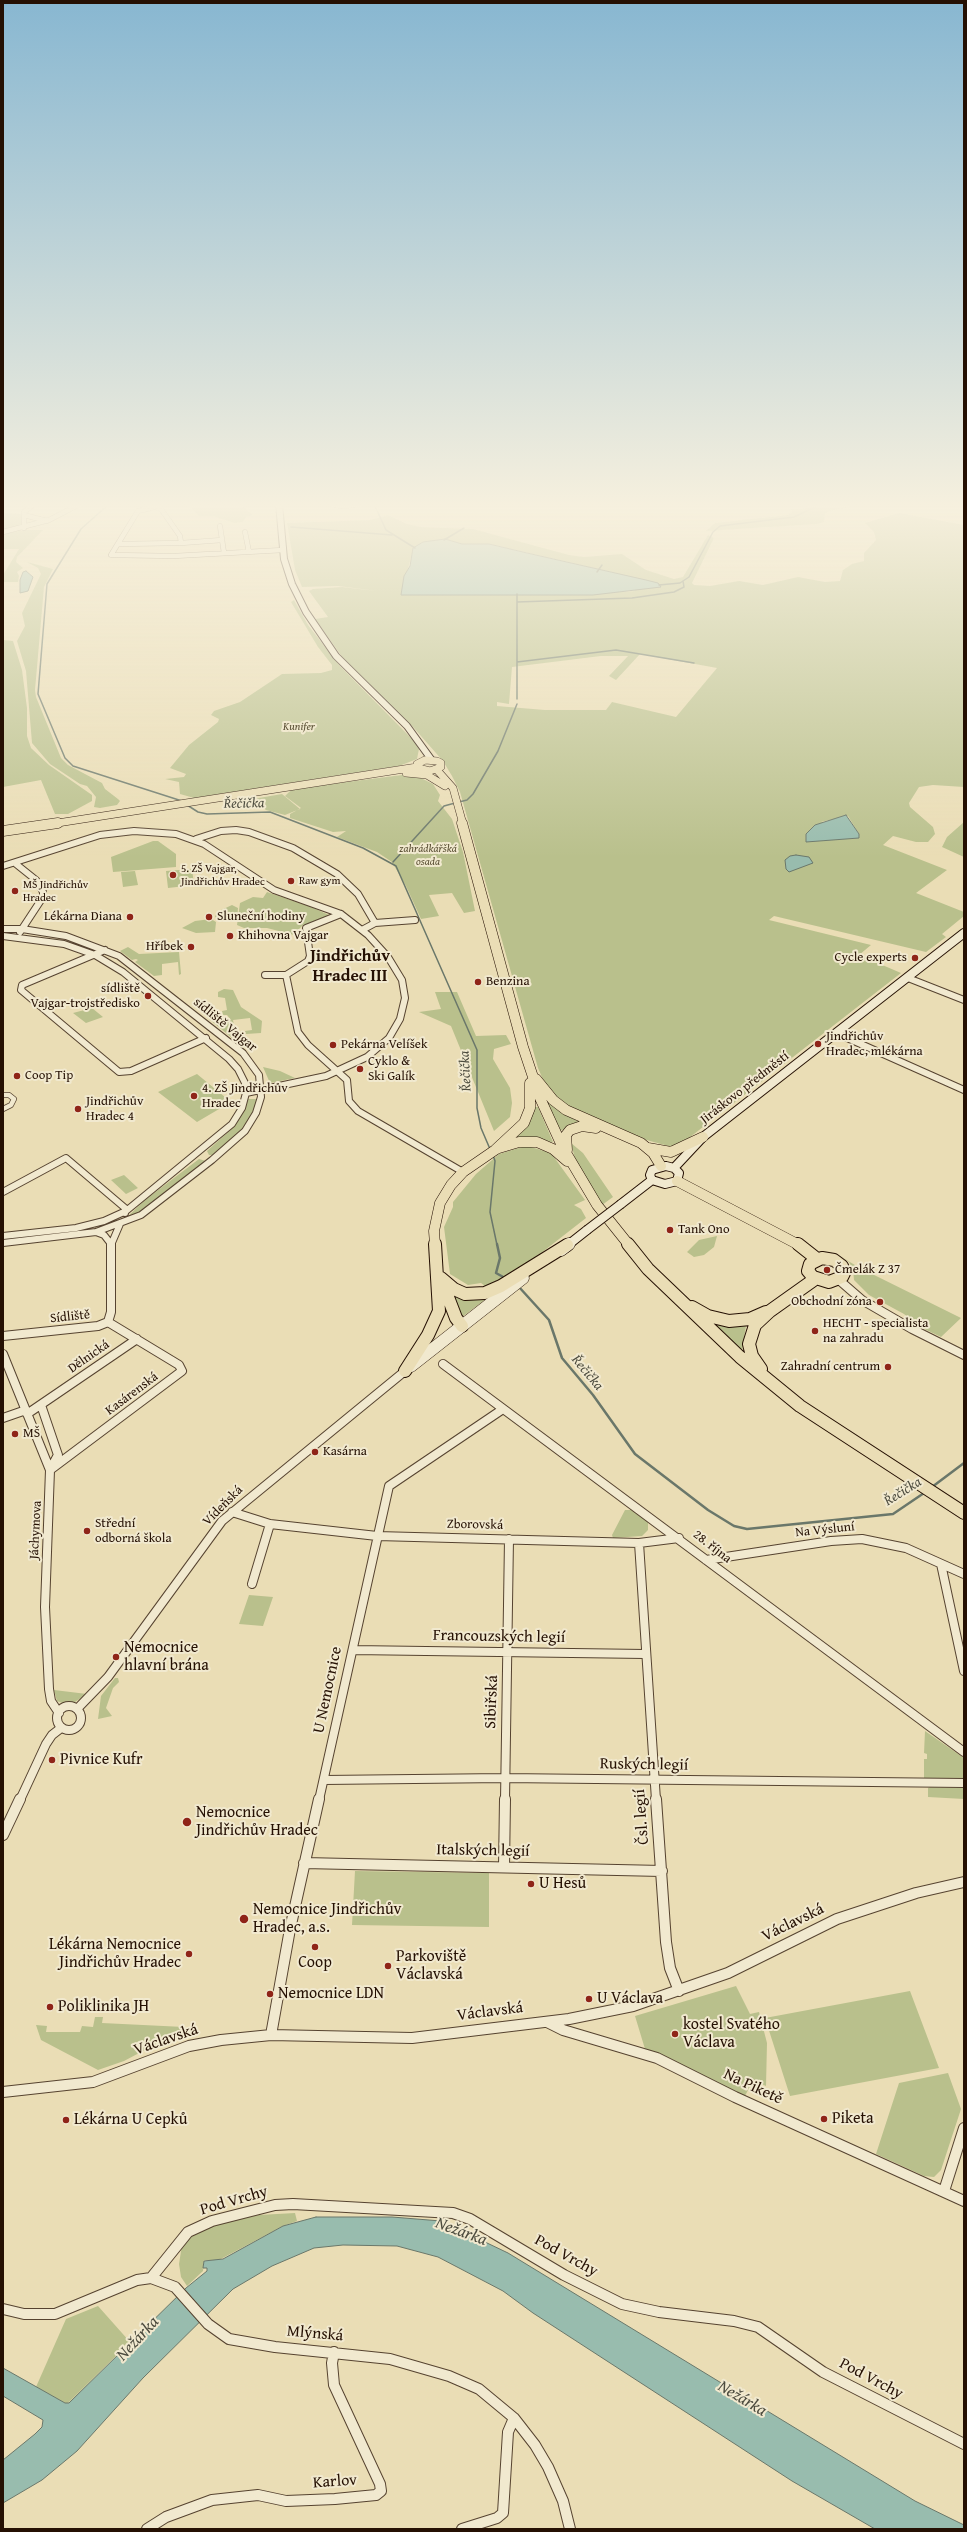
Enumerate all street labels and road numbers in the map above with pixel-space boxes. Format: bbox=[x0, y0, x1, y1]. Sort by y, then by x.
street label: sídliště Vajgar bbox=[190, 995, 260, 1055]
street label: Jiráskovo předměstí bbox=[698, 1048, 792, 1128]
street label: Sídliště bbox=[49, 1307, 91, 1327]
street label: Dělnická bbox=[65, 1337, 113, 1377]
street label: Kasárenská bbox=[103, 1369, 161, 1419]
street label: Vídeňská bbox=[200, 1483, 246, 1529]
street label: Jáchymova bbox=[27, 1500, 45, 1560]
street label: Zborovská bbox=[447, 1517, 503, 1533]
street label: Na Výsluní bbox=[795, 1519, 855, 1541]
street label: 28. října bbox=[690, 1527, 734, 1567]
street label: Francouzských legií bbox=[433, 1626, 565, 1648]
street label: U Nemocnice bbox=[309, 1645, 347, 1735]
street label: Sibiřská bbox=[481, 1675, 503, 1729]
street label: Ruských legií bbox=[600, 1755, 688, 1775]
street label: Čsl. legií bbox=[630, 1788, 654, 1846]
street label: Italských legií bbox=[436, 1841, 530, 1861]
street label: Václavská bbox=[759, 1900, 827, 1946]
street label: Václavská bbox=[456, 1998, 524, 2026]
street label: Václavská bbox=[131, 2020, 201, 2060]
street label: Na Piketě bbox=[720, 2065, 786, 2109]
street label: Pod Vrchy bbox=[198, 2182, 270, 2220]
street label: Pod Vrchy bbox=[531, 2231, 601, 2281]
street label: Mlýnská bbox=[286, 2322, 344, 2346]
street label: Pod Vrchy bbox=[836, 2354, 906, 2404]
street label: Karlov bbox=[312, 2471, 358, 2493]

